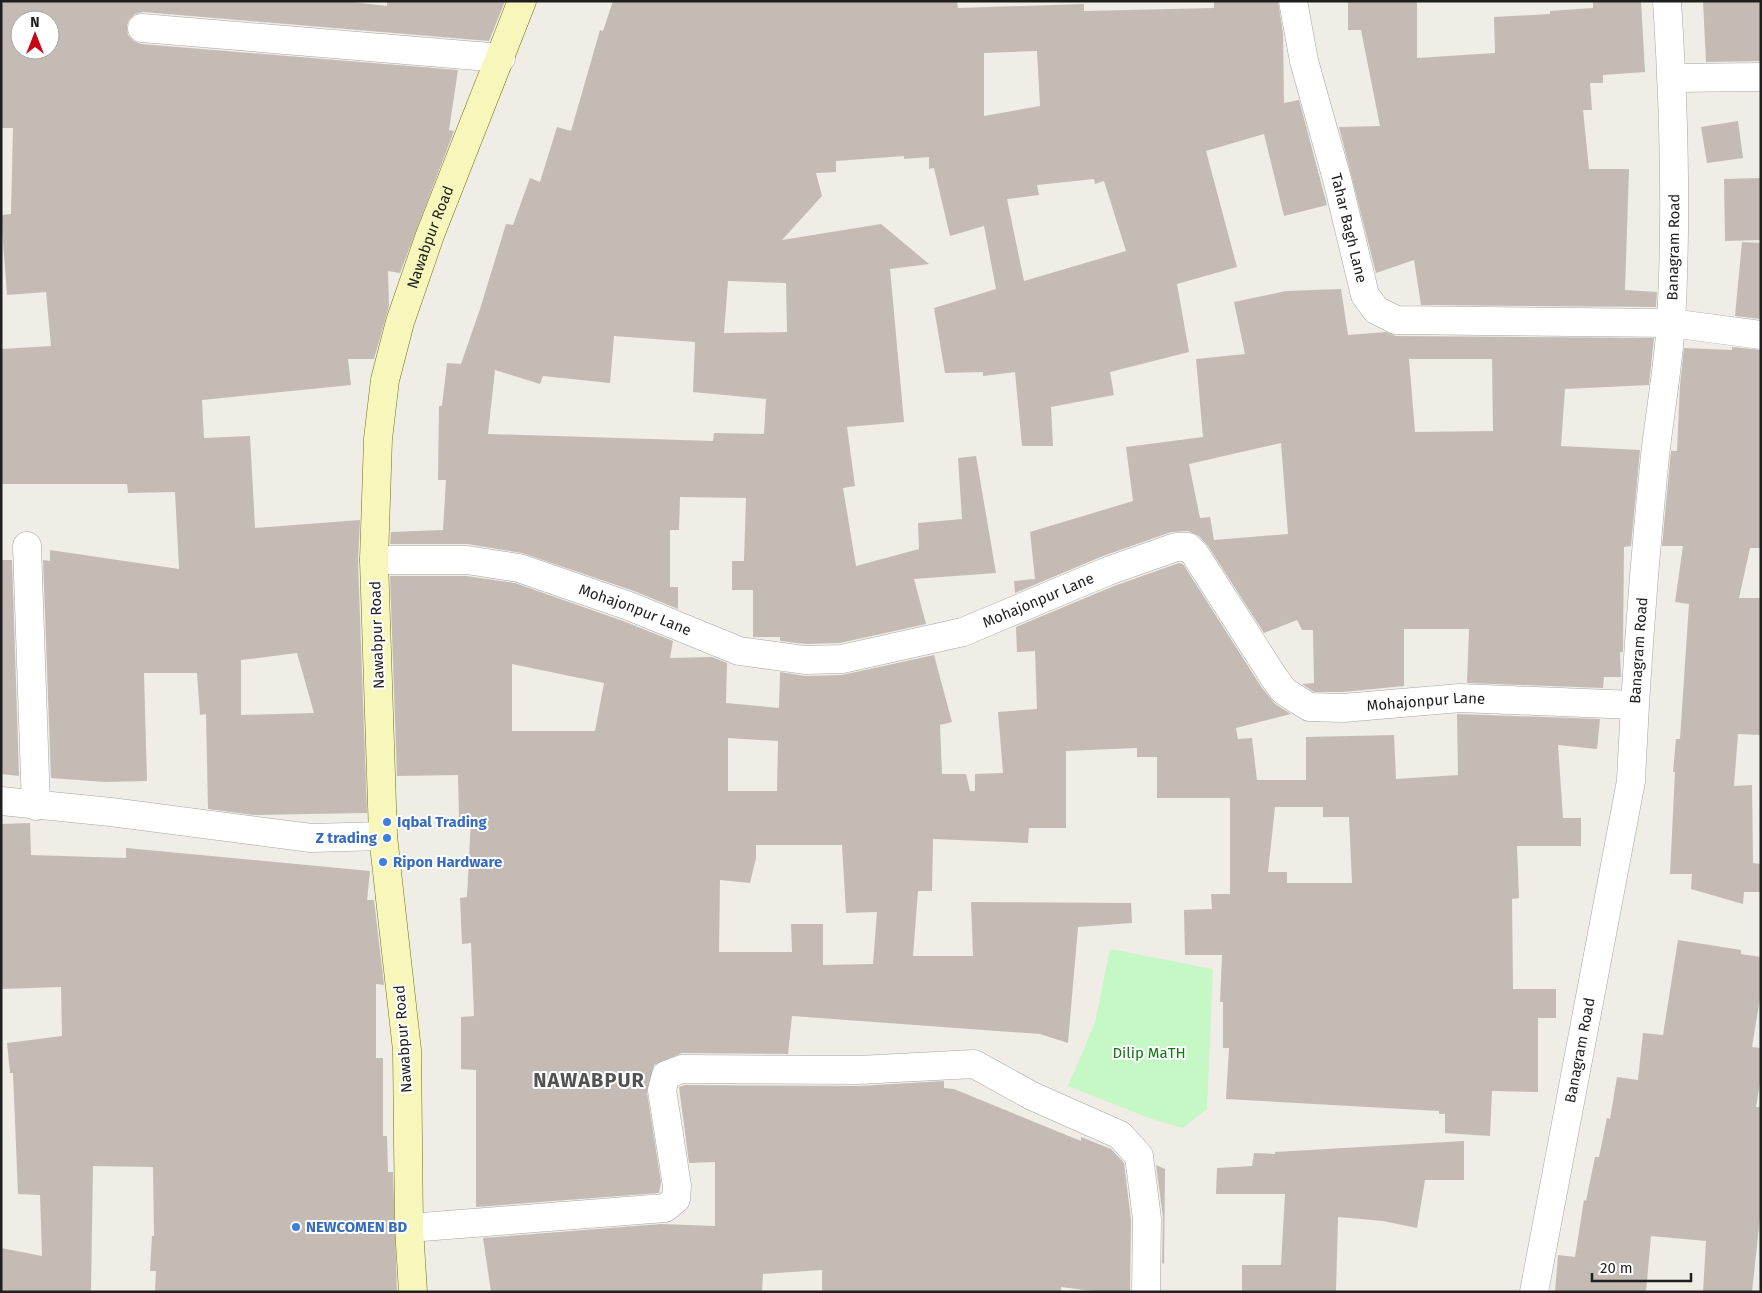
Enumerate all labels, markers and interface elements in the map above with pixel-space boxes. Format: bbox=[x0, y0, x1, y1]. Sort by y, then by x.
north arrow bbox=[10, 10, 60, 60]
text: N bbox=[30, 14, 40, 31]
street label: Tahar Bagh Lane bbox=[1327, 171, 1371, 285]
street label: Nawabpur Road bbox=[403, 183, 457, 291]
street label: Banagram Road bbox=[1663, 194, 1683, 301]
street label: Mohajonpur Lane bbox=[980, 569, 1096, 632]
street label: Mohajonpur Lane bbox=[576, 580, 694, 640]
street label: Nawabpur Road bbox=[366, 581, 388, 689]
street label: Banagram Road bbox=[1626, 596, 1651, 704]
street label: Mohajonpur Lane bbox=[1366, 689, 1486, 715]
place label: Iqbal Trading bbox=[397, 813, 488, 831]
marker: Iqbal Trading bbox=[381, 816, 393, 828]
place label: Z trading bbox=[316, 829, 378, 847]
marker: Z trading bbox=[381, 832, 393, 844]
place label: Ripon Hardware bbox=[393, 853, 502, 871]
marker: Ripon Hardware bbox=[377, 856, 389, 868]
street label: Nawabpur Road bbox=[390, 985, 416, 1093]
street label: Banagram Road bbox=[1561, 996, 1599, 1104]
park label: Dilip MaTH bbox=[1112, 1044, 1186, 1062]
district label: NAWABPUR bbox=[533, 1068, 645, 1092]
place label: NEWCOMEN BD bbox=[306, 1218, 408, 1236]
marker: NEWCOMEN BD bbox=[290, 1221, 302, 1233]
scale bar bbox=[1592, 1250, 1691, 1282]
text: 20 m bbox=[1600, 1259, 1633, 1277]

